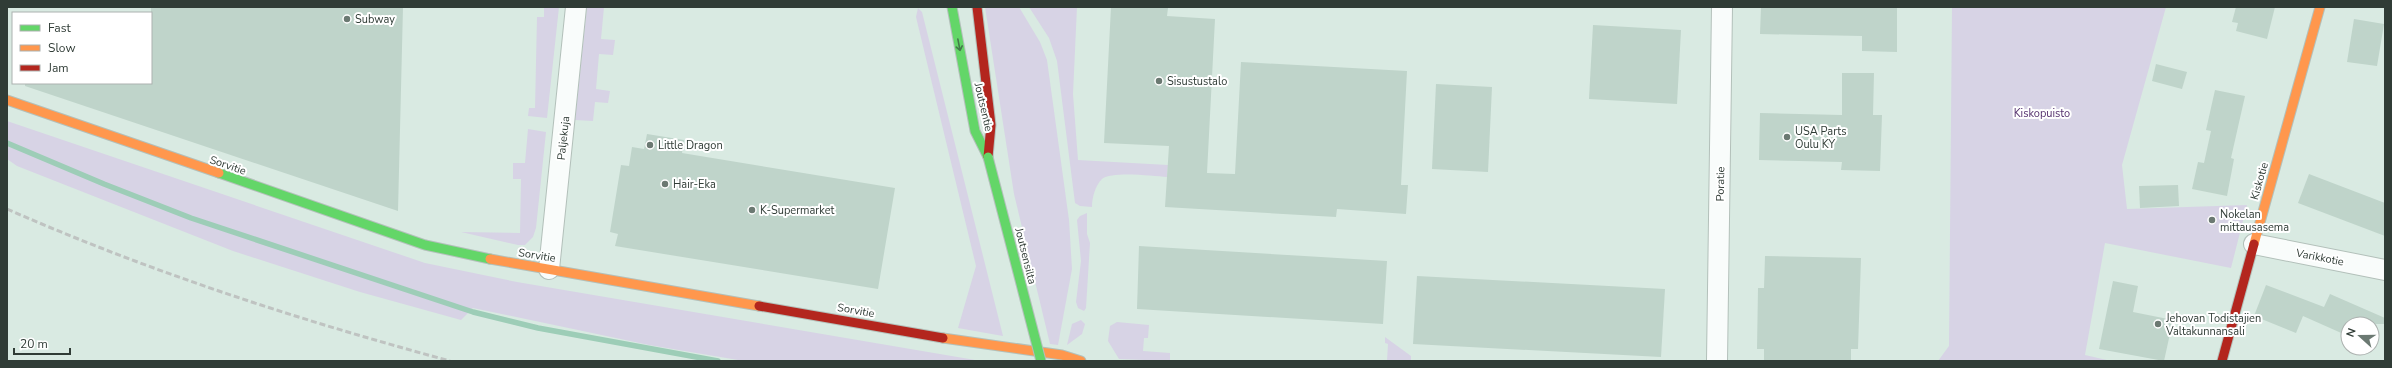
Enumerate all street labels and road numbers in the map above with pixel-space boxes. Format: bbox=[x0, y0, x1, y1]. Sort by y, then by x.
street label: Joutsentie bbox=[970, 80, 996, 133]
street label: Paljekuja bbox=[554, 115, 573, 161]
street label: Sorvitie bbox=[208, 152, 248, 179]
street label: Kiskotie bbox=[2247, 160, 2272, 202]
street label: Poratie bbox=[1713, 166, 1728, 202]
street label: Joutsensilta bbox=[1011, 225, 1040, 286]
street label: Sorvitie bbox=[517, 245, 557, 266]
street label: Varikkotie bbox=[2294, 245, 2345, 270]
street label: Sorvitie bbox=[836, 300, 876, 321]

